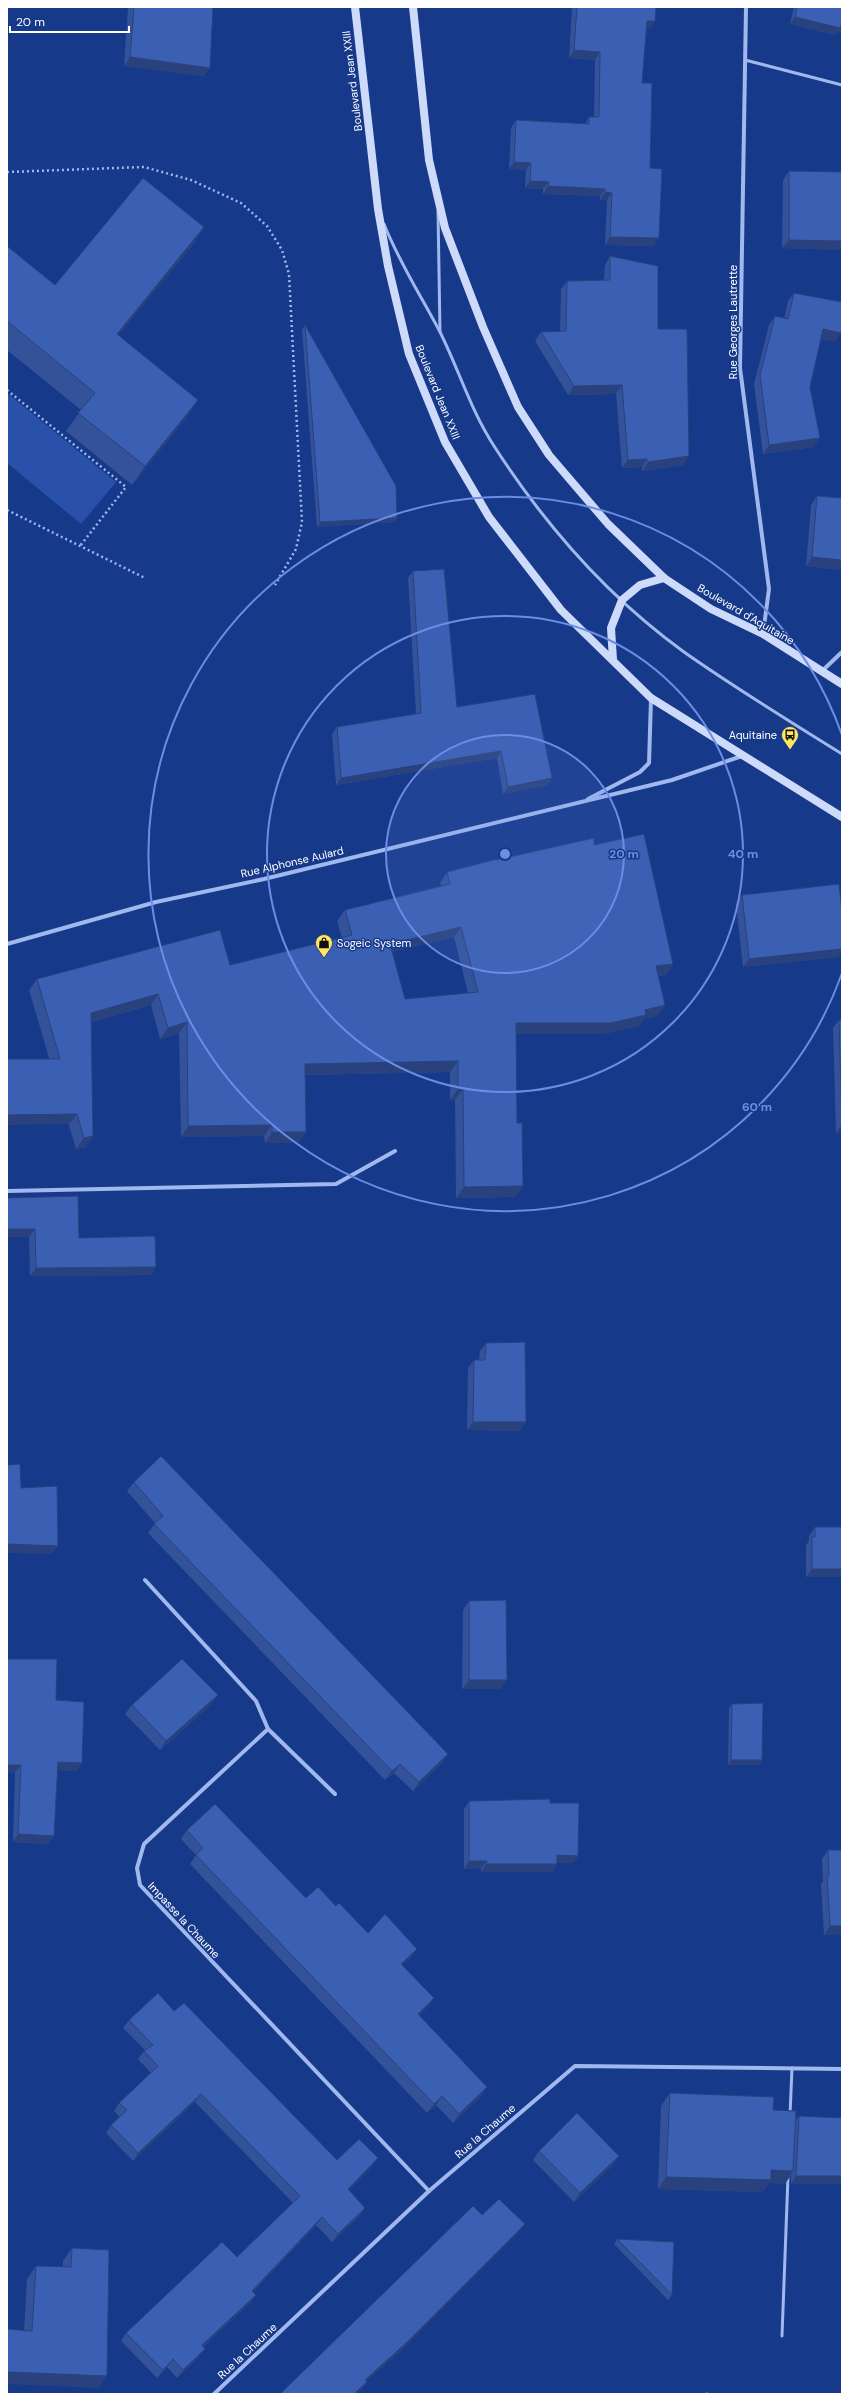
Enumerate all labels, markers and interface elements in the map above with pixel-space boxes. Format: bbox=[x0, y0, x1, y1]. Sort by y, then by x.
scale bar bbox=[10, 8, 129, 34]
text: 20 m bbox=[16, 14, 45, 30]
street label: Boulevard Jean XXIII bbox=[339, 30, 365, 132]
street label: Rue Georges Lautrette bbox=[726, 265, 740, 379]
street label: Boulevard Jean XXIII bbox=[413, 343, 463, 441]
street label: Boulevard d'Aquitaine bbox=[695, 581, 797, 647]
bus stop icon: Aquitaine bbox=[780, 725, 800, 750]
place label: Aquitaine bbox=[729, 728, 777, 742]
street label: Rue Alphonse Aulard bbox=[239, 843, 345, 881]
text: 20 m bbox=[609, 846, 639, 862]
text: 40 m bbox=[728, 846, 758, 862]
centre of rings bbox=[498, 847, 512, 861]
shop icon: Sogeic System bbox=[314, 933, 334, 958]
place label: Sogeic System bbox=[337, 936, 412, 950]
text: 60 m bbox=[742, 1099, 772, 1115]
street label: Impasse la Chaume bbox=[145, 1879, 223, 1961]
street label: Rue la Chaume bbox=[452, 2101, 518, 2161]
street label: Rue la Chaume bbox=[214, 2320, 280, 2382]

